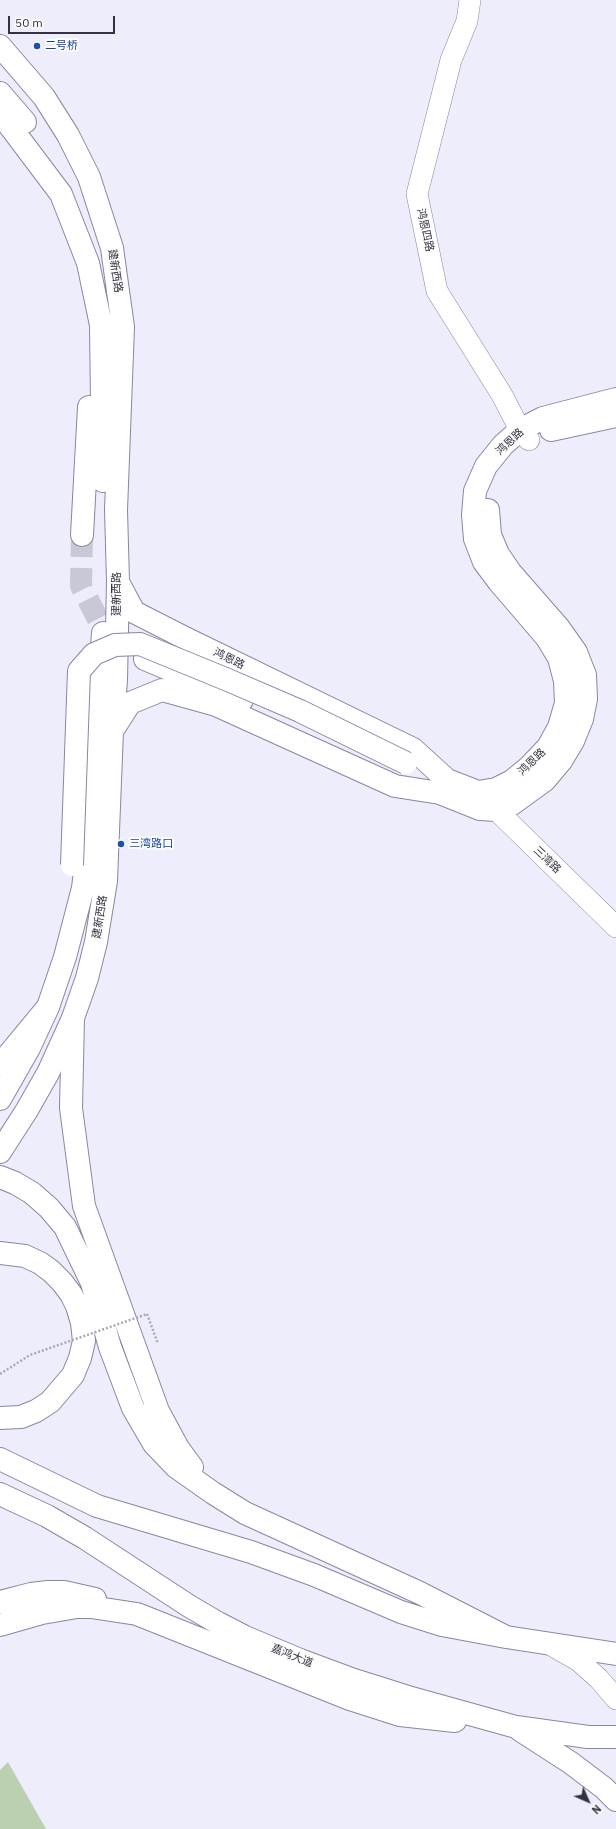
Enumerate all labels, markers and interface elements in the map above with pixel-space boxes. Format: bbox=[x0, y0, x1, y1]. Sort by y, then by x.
scale bar bbox=[10, 8, 117, 34]
text: 50 m bbox=[15, 15, 43, 30]
place label: 二号桥 bbox=[45, 39, 78, 53]
marker: 二号桥 bbox=[32, 41, 42, 51]
street label: 鸿恩四路 bbox=[414, 207, 436, 253]
street label: 建新西路 bbox=[105, 248, 125, 294]
street label: 鸿恩路 bbox=[493, 426, 527, 458]
street label: 建新西路 bbox=[110, 572, 124, 616]
street label: 鸿恩路 bbox=[211, 646, 247, 672]
street label: 鸿恩路 bbox=[516, 746, 548, 778]
place label: 三湾路口 bbox=[129, 837, 173, 851]
marker: 三湾路口 bbox=[116, 839, 126, 849]
street label: 三湾路 bbox=[531, 844, 563, 876]
street label: 建新西路 bbox=[90, 894, 110, 940]
street label: 嘉鸿大道 bbox=[269, 1642, 315, 1670]
north arrow bbox=[568, 1781, 608, 1821]
text: N bbox=[589, 1802, 604, 1817]

